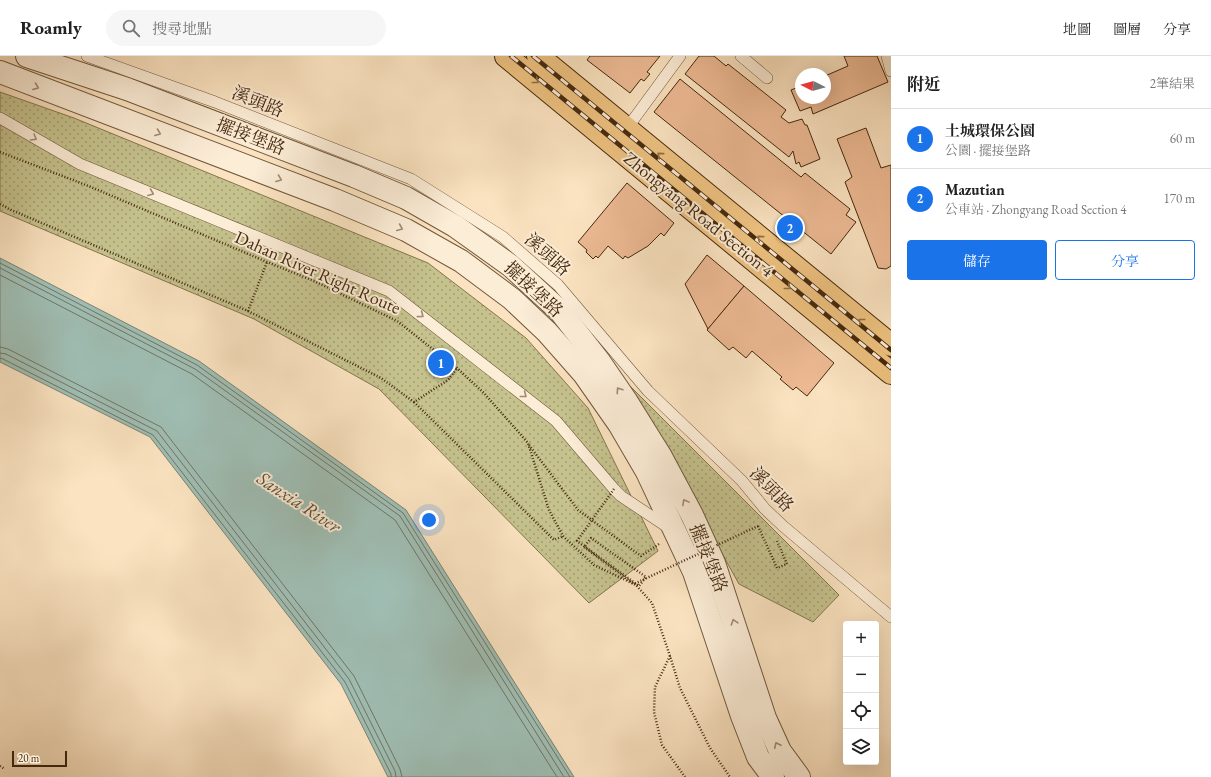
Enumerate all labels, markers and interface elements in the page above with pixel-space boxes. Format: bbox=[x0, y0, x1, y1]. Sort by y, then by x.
search box bbox=[106, 10, 386, 46]
text: Roamly bbox=[20, 15, 82, 40]
icon: search bbox=[120, 17, 142, 39]
text: 搜尋地點 bbox=[152, 19, 212, 38]
text: 地圖 bbox=[1063, 20, 1091, 38]
text: 圖層 bbox=[1113, 20, 1141, 38]
text: 分享 bbox=[1163, 20, 1191, 38]
north arrow bbox=[795, 68, 831, 104]
text: 附近 bbox=[907, 73, 941, 95]
text: 2筆結果 bbox=[1150, 75, 1195, 92]
one-way arrow bbox=[531, 76, 538, 83]
street label: 溪頭路 bbox=[229, 80, 287, 122]
one-way arrow bbox=[33, 82, 40, 90]
street label: 擺接堡路 bbox=[213, 112, 289, 160]
text: 土城環保公園 bbox=[945, 121, 1035, 140]
one-way arrow bbox=[154, 128, 161, 136]
text: 1 bbox=[917, 130, 923, 147]
text: 60 m bbox=[1170, 130, 1195, 147]
one-way arrow bbox=[30, 133, 37, 140]
text: 公園 · 擺接堡路 bbox=[945, 142, 1031, 159]
street label: Zhongyang Road Section 4 bbox=[619, 146, 779, 282]
one-way arrow bbox=[657, 153, 665, 160]
one-way arrow bbox=[276, 174, 283, 182]
text: Mazutian bbox=[945, 180, 1005, 199]
one-way arrow bbox=[147, 188, 155, 196]
text: 2 bbox=[917, 190, 923, 207]
text: 170 m bbox=[1164, 190, 1195, 207]
text: 公車站 · Zhongyang Road Section 4 bbox=[945, 201, 1127, 218]
pin: 2 bbox=[777, 213, 803, 243]
one-way arrow bbox=[396, 223, 403, 231]
street label: Dahan River Right Route bbox=[232, 225, 404, 319]
street label: 溪頭路 bbox=[520, 227, 576, 281]
one-way arrow bbox=[758, 236, 765, 243]
button: 儲存 bbox=[907, 240, 1047, 280]
button: 分享 bbox=[1055, 240, 1195, 280]
street label: 擺接堡路 bbox=[500, 256, 568, 322]
one-way arrow bbox=[783, 283, 790, 290]
one-way arrow bbox=[417, 311, 424, 318]
one-way arrow bbox=[858, 318, 865, 325]
pin: 1 bbox=[428, 348, 454, 378]
one-way arrow bbox=[617, 388, 624, 395]
one-way arrow bbox=[520, 390, 527, 397]
street label: 溪頭路 bbox=[745, 461, 799, 517]
water label: Sanxia River bbox=[252, 465, 346, 539]
one-way arrow bbox=[683, 499, 690, 506]
your location bbox=[419, 510, 439, 530]
street label: 擺接堡路 bbox=[685, 520, 733, 596]
one-way arrow bbox=[730, 619, 738, 626]
map controls bbox=[843, 621, 879, 765]
button: + bbox=[843, 621, 879, 657]
button: − bbox=[843, 657, 879, 693]
button: locate bbox=[843, 693, 879, 729]
button: layers bbox=[843, 729, 879, 765]
one-way arrow bbox=[774, 741, 782, 749]
scale bar bbox=[12, 749, 67, 768]
text: 20 m bbox=[18, 751, 39, 765]

